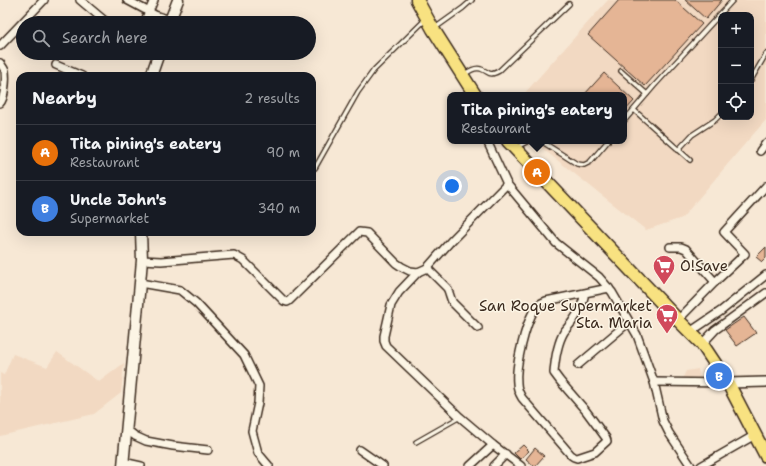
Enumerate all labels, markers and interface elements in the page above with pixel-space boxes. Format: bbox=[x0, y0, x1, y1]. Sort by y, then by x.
map controls bbox=[718, 12, 754, 120]
button: + bbox=[718, 12, 754, 48]
search box bbox=[16, 16, 316, 60]
icon: search bbox=[30, 27, 52, 49]
text: Search here bbox=[62, 28, 148, 48]
button: − bbox=[718, 48, 754, 84]
button: locate bbox=[718, 84, 754, 120]
text: Nearby bbox=[32, 87, 97, 109]
text: 2 results bbox=[244, 90, 300, 107]
popup bbox=[447, 92, 627, 144]
text: Tita pining's eatery bbox=[461, 100, 613, 120]
text: Restaurant bbox=[461, 120, 531, 137]
text: Tita pining's eatery bbox=[70, 134, 221, 154]
text: A bbox=[40, 144, 50, 161]
text: 90 m bbox=[266, 144, 300, 161]
text: Restaurant bbox=[70, 154, 140, 171]
pin: A bbox=[524, 157, 550, 187]
your location bbox=[442, 176, 462, 196]
text: Uncle John's bbox=[70, 190, 167, 210]
text: B bbox=[41, 200, 49, 217]
text: 340 m bbox=[258, 200, 300, 217]
text: Supermarket bbox=[70, 210, 149, 227]
supermarket icon: O!Save bbox=[651, 253, 677, 286]
place label: O!Save bbox=[680, 256, 728, 276]
place label: San Roque Supermarket Sta. Maria bbox=[479, 296, 653, 333]
supermarket icon: San Roque Supermarket Sta. Maria bbox=[654, 302, 680, 335]
pin: B bbox=[706, 361, 732, 391]

